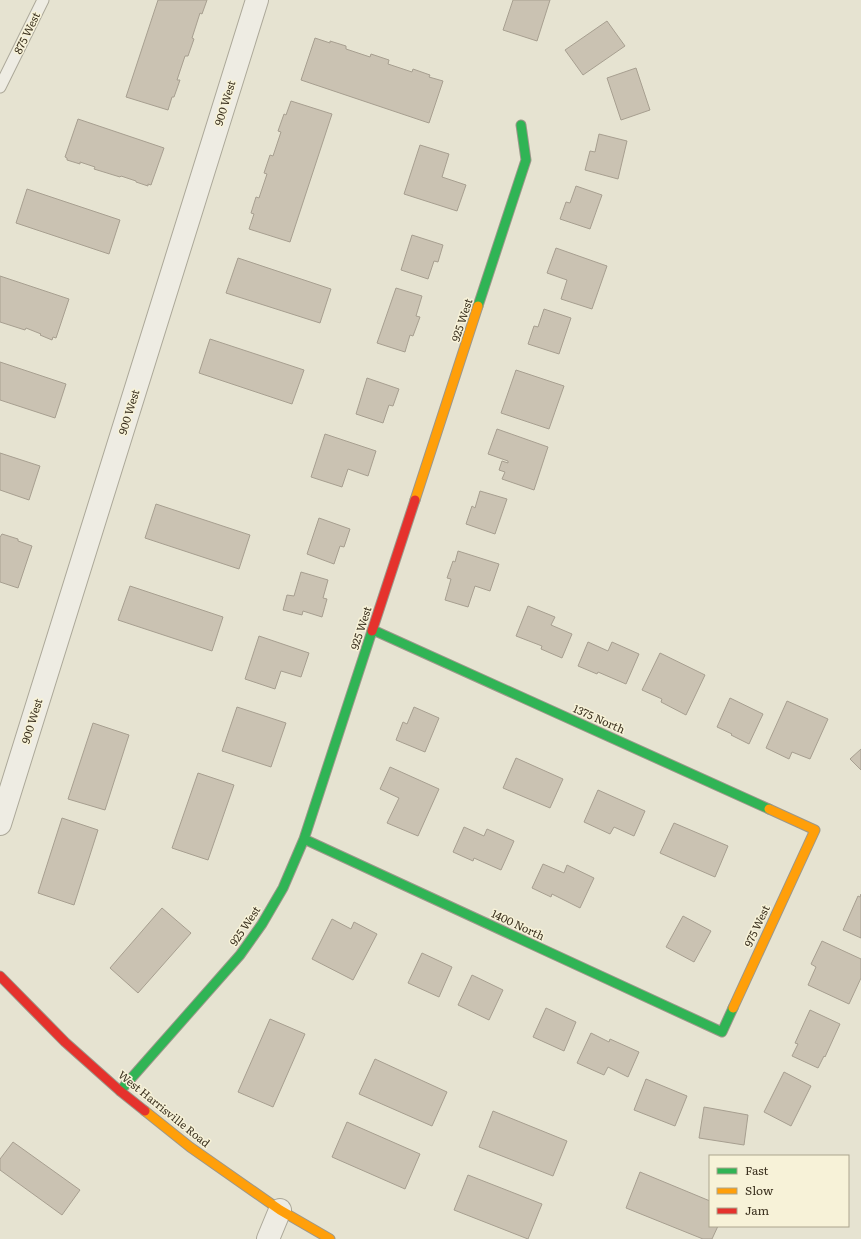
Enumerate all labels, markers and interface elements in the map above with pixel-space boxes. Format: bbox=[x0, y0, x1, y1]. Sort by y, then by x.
street label: 875 West bbox=[9, 8, 43, 56]
street label: 900 West bbox=[210, 78, 239, 127]
street label: 925 West bbox=[447, 295, 476, 343]
street label: 900 West bbox=[114, 387, 143, 436]
street label: 925 West bbox=[346, 603, 375, 651]
street label: 900 West bbox=[17, 696, 46, 745]
street label: 1375 North bbox=[571, 700, 628, 737]
street label: 975 West bbox=[739, 901, 773, 949]
street label: 925 West bbox=[225, 902, 264, 948]
street label: 1400 North bbox=[489, 905, 548, 943]
street label: West Harrisville Road bbox=[115, 1066, 214, 1151]
legend bbox=[709, 1155, 849, 1227]
text: Fast bbox=[745, 1161, 769, 1179]
text: Slow bbox=[745, 1181, 774, 1199]
text: Jam bbox=[745, 1201, 770, 1219]

